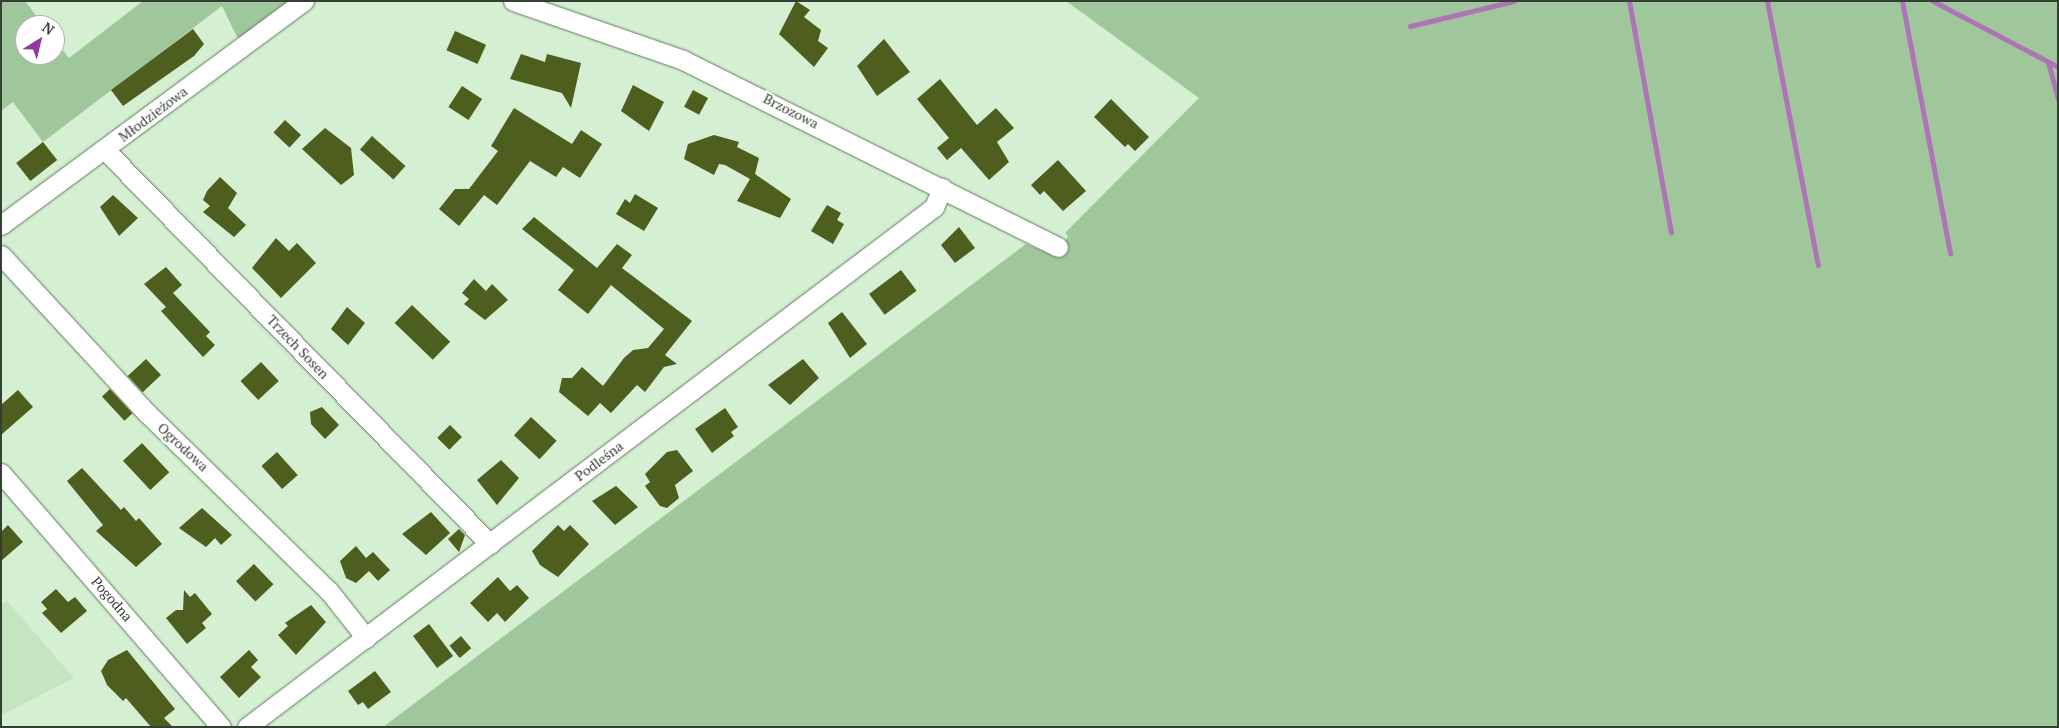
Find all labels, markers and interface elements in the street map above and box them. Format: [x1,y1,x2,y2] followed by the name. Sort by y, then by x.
[15,15,65,65] north arrow
[39,17,58,39] text: N
[115,83,191,145] street label: Młodzieżowa
[761,90,821,132] street label: Brzozowa
[263,312,333,382] street label: Trzech Sosen
[154,419,212,475] street label: Ogrodowa
[572,437,626,485] street label: Podleśna
[88,573,136,625] street label: Pogodna

